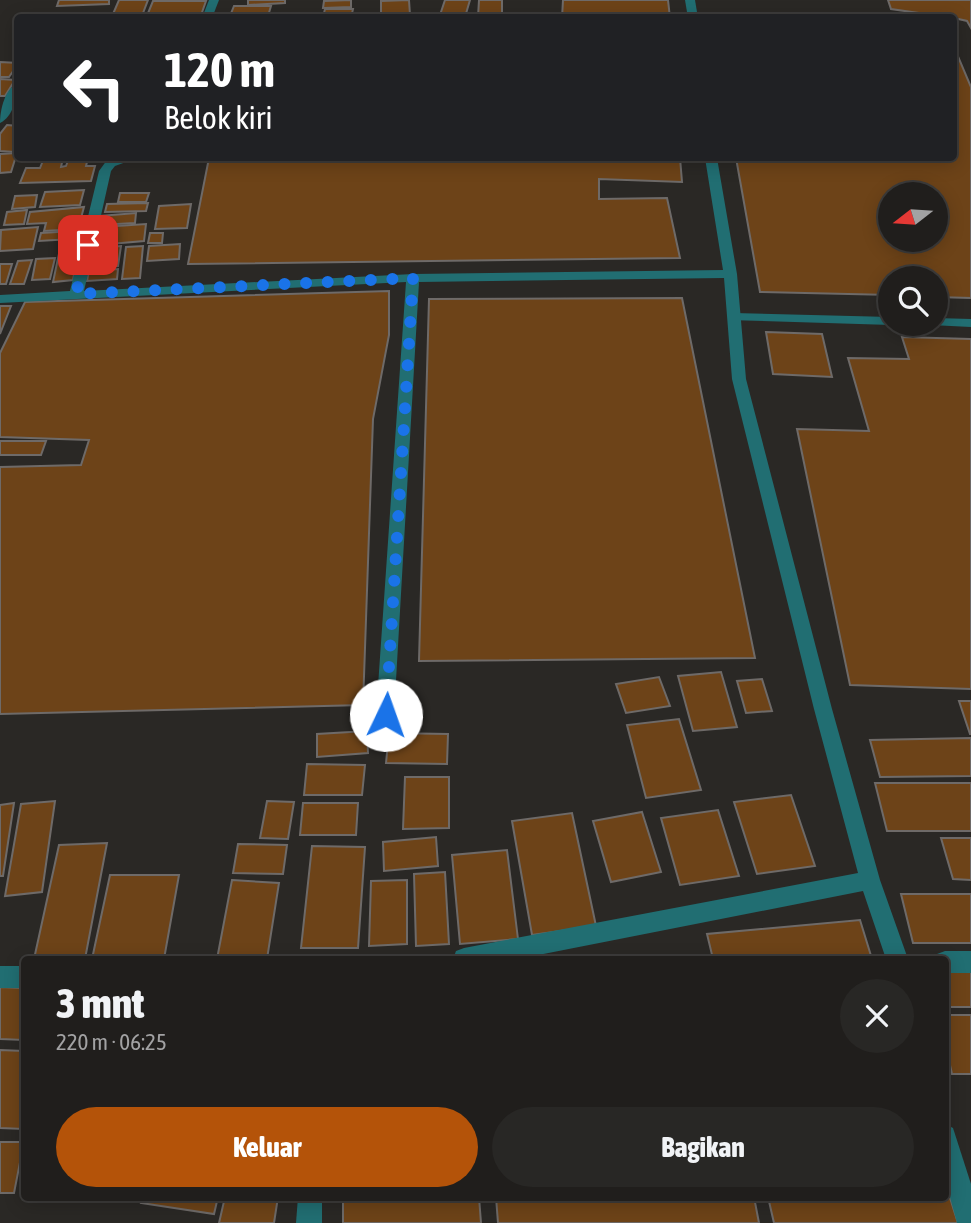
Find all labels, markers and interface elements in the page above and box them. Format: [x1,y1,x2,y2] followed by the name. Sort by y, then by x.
[164,41,275,97] text: 120 m
[49,42,140,133] icon: left
[164,99,273,136] text: Belok kiri
[878,182,948,252] north arrow
[878,182,948,336] map controls
[58,215,118,275] pin
[69,226,107,264] icon: arrive
[878,266,948,336] button: search
[349,678,423,752] position arrow
[56,979,144,1027] text: 3 mnt
[840,979,914,1053] button: close
[56,1029,167,1055] text: 220 m · 06:25
[56,1107,478,1187] button: Keluar
[492,1107,914,1187] button: Bagikan

